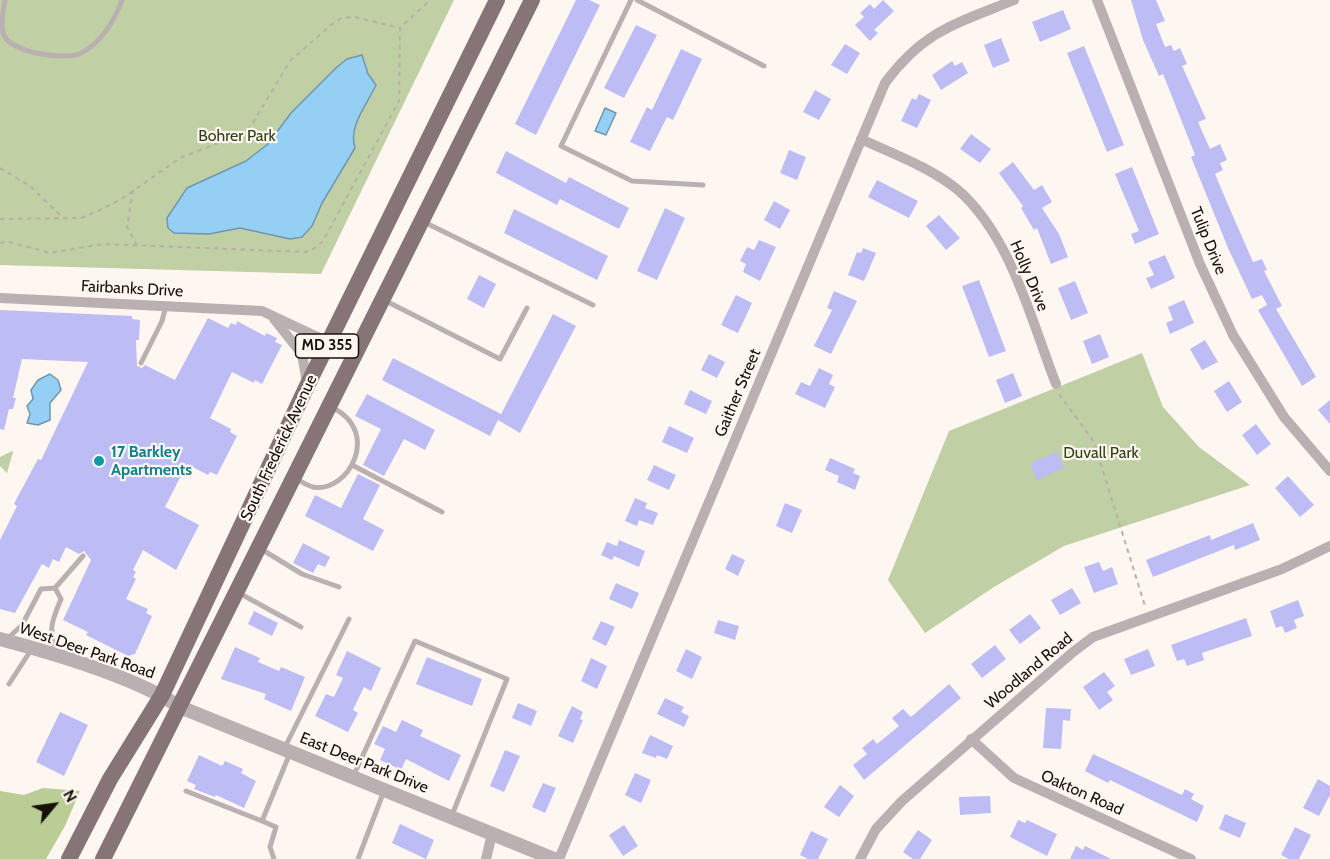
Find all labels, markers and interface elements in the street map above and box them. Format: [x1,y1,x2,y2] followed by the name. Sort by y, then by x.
[198,126,276,146] park label: Bohrer Park
[1186,204,1230,278] street label: Tulip Drive
[1006,238,1052,314] street label: Holly Drive
[80,277,184,301] street label: Fairbanks Drive
[296,334,358,358] road number: MD 355
[711,346,765,440] street label: Gaither Street
[237,372,321,524] street label: South Frederick Avenue
[111,442,192,480] place label: 17 Barkley Apartments
[1063,443,1139,463] park label: Duvall Park
[92,454,106,468] marker: 17 Barkley Apartments
[17,619,157,683] street label: West Deer Park Road
[981,629,1077,713] street label: Woodland Road
[297,728,431,798] street label: East Deer Park Drive
[1038,766,1126,820] street label: Oakton Road
[24,775,84,835] north arrow
[59,786,81,806] text: N

